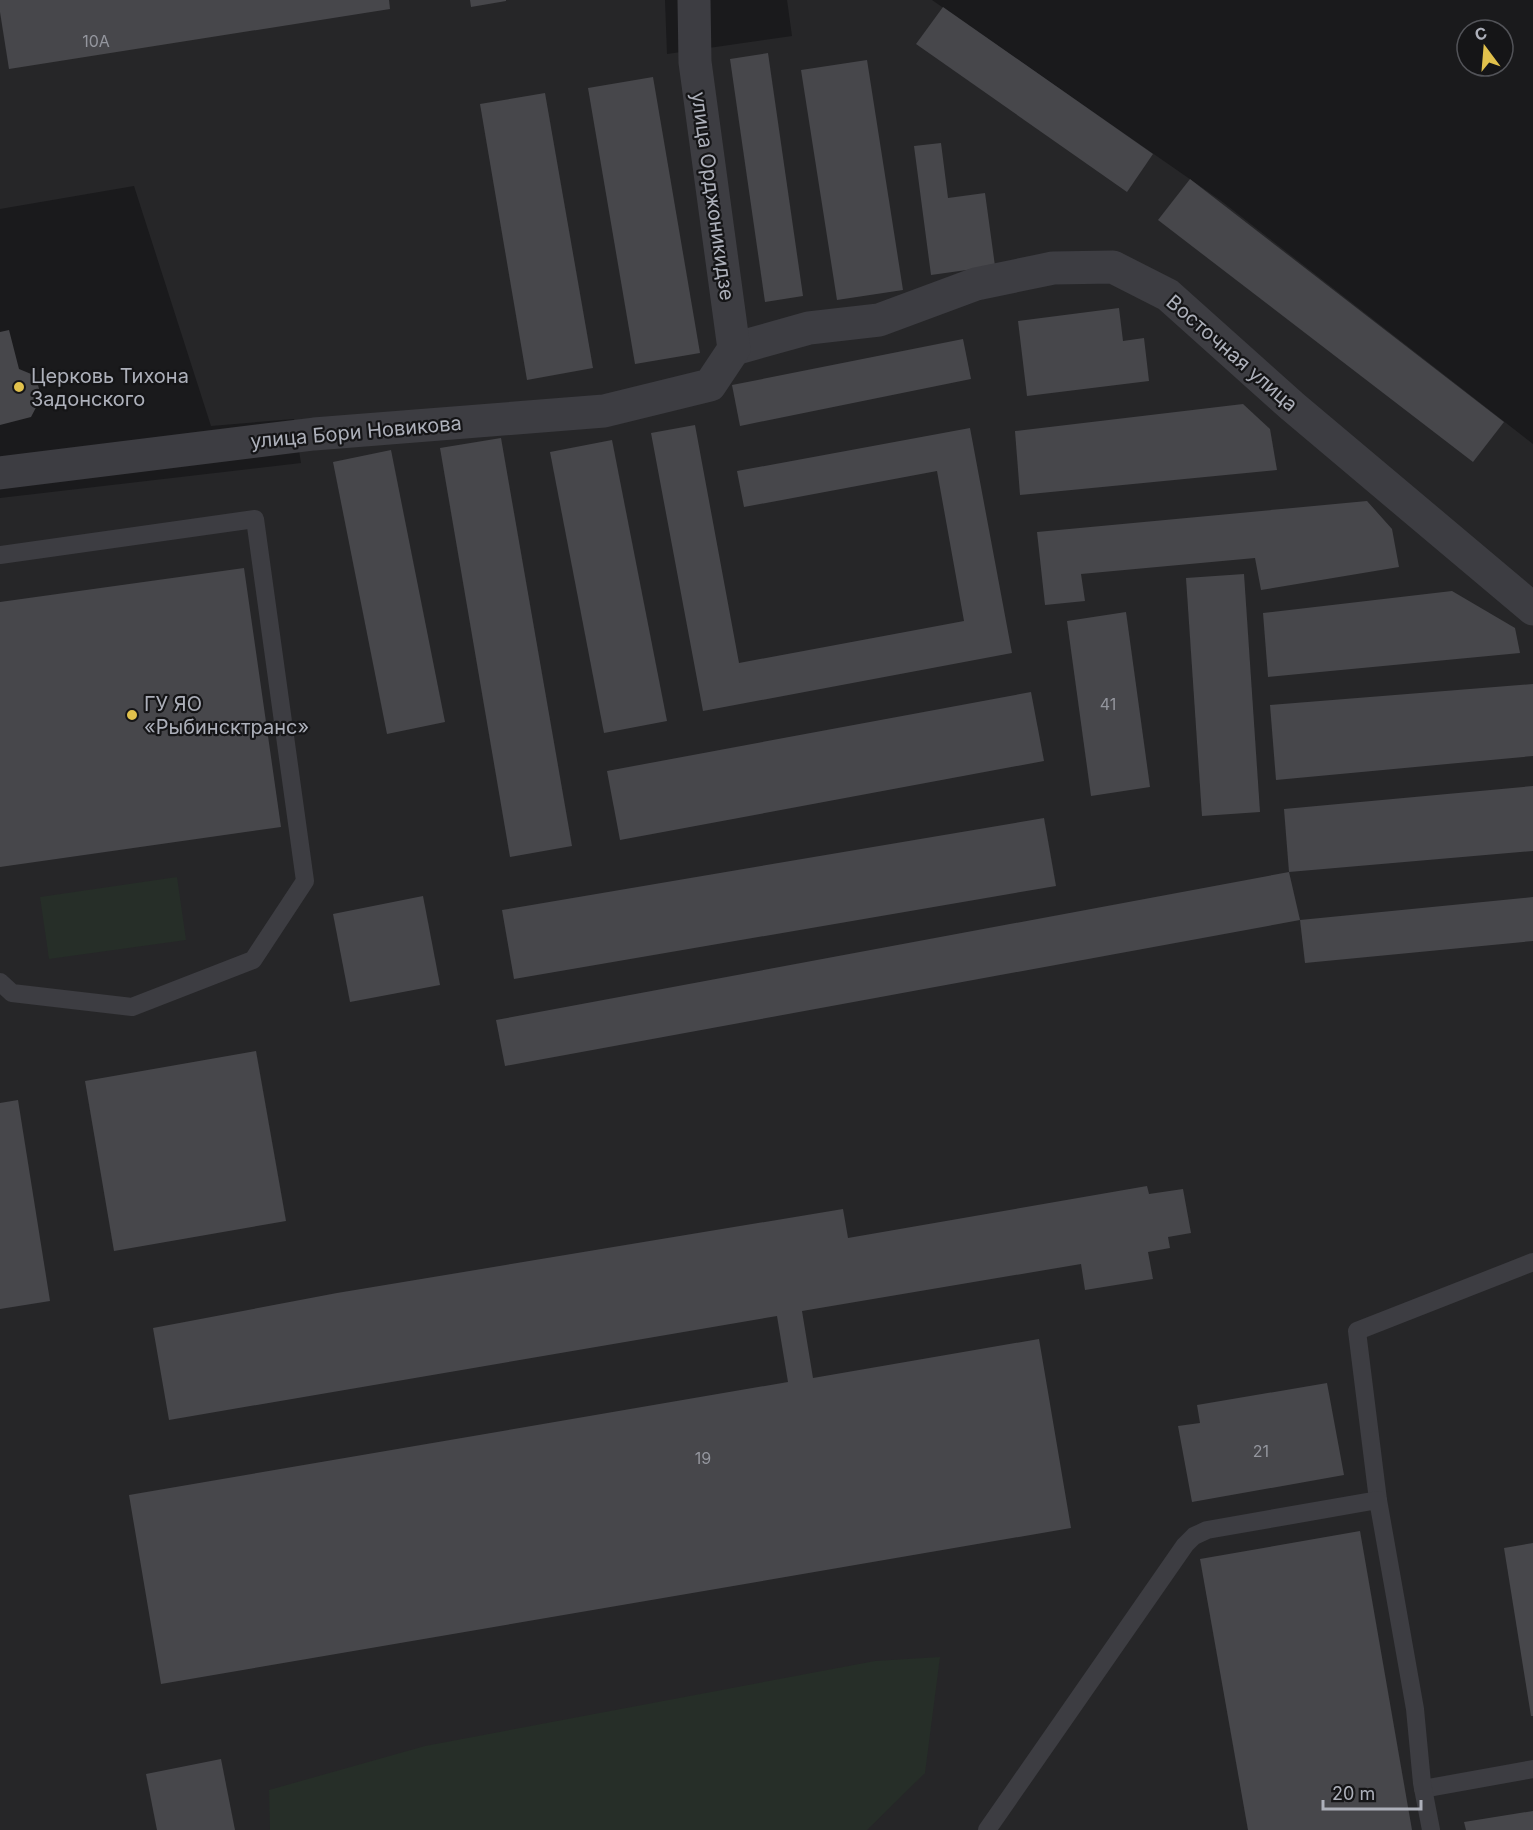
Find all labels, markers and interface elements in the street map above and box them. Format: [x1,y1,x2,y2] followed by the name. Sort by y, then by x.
[1455,18,1515,78] north arrow
[1472,22,1489,45] text: С
[82,31,110,51] house number: 10А
[686,90,740,302] street label: улица Орджоникидзе
[1162,290,1302,416] street label: Восточная улица
[31,364,189,411] place label: Церковь Тихона Задонского
[12,380,26,394] marker: Церковь Тихона Задонского
[249,411,463,453] street label: улица Бори Новикова
[144,692,309,739] place label: ГУ ЯО «Рыбинсктранс»
[1100,694,1116,714] house number: 41
[125,708,139,722] marker: ГУ ЯО «Рыбинсктранс»
[1253,1441,1269,1461] house number: 21
[695,1448,711,1468] house number: 19
[1323,1773,1420,1811] scale bar
[1332,1783,1375,1804] text: 20 m

